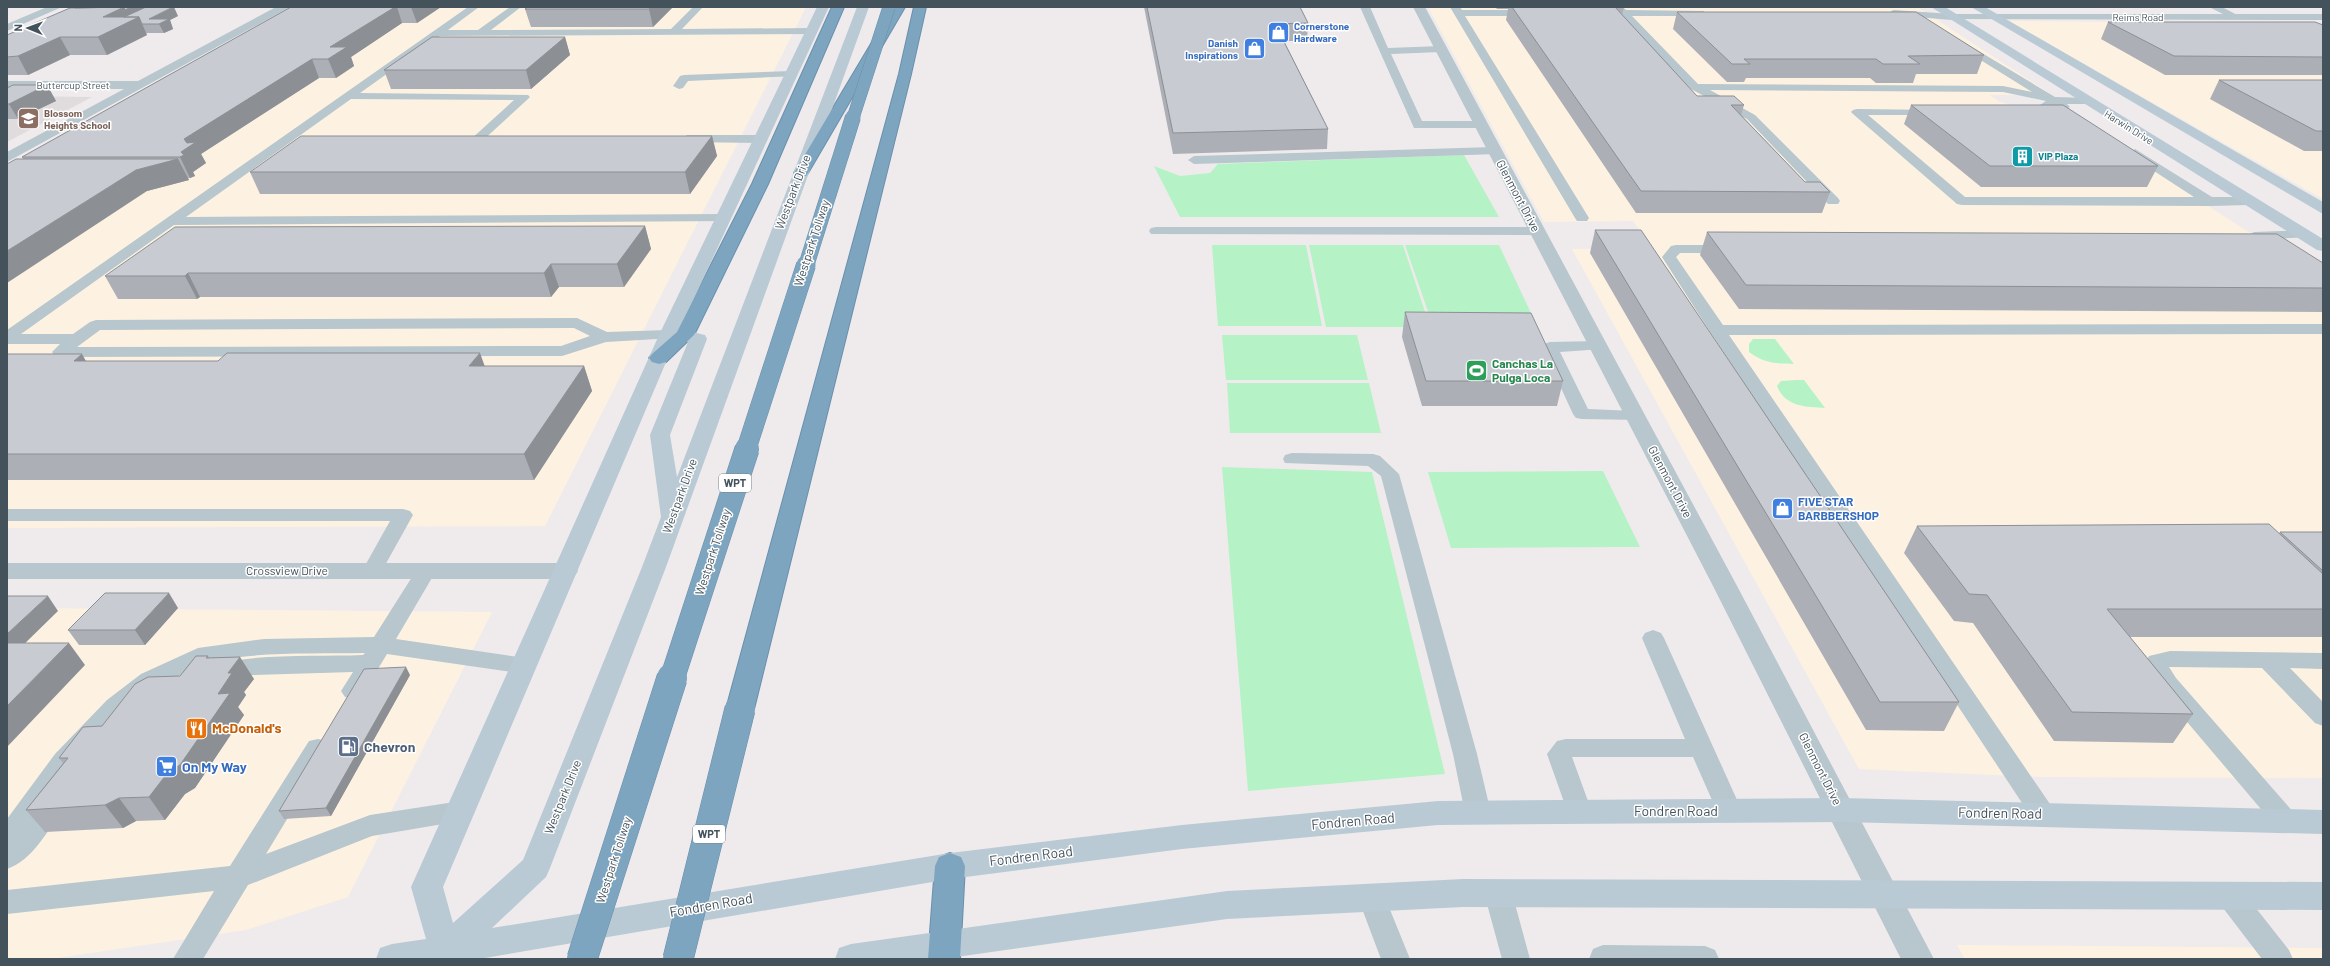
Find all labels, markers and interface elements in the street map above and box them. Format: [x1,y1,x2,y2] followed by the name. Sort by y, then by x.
[8,8,48,48] north arrow
[2112,11,2164,23] street label: Reims Road
[1266,19,1292,45] shop icon: Cornerstone Hardware
[1294,20,1350,44] place label: Cornerstone Hardware
[11,24,24,32] text: N
[1241,36,1267,62] shop icon: Danish Inspirations
[1185,37,1238,61] place label: Danish Inspirations
[37,79,110,91] street label: Buttercup Street
[15,106,41,132] school or university icon: Blossom Heights School
[44,107,110,131] place label: Blossom Heights School
[2102,107,2156,147] street label: Harwin Drive
[2009,143,2035,169] building icon: VIP Plaza
[2038,150,2078,162] place label: VIP Plaza
[771,152,813,231] street label: Westpark Drive
[1494,157,1544,234] street label: Glenmont Drive
[790,197,832,288] street label: Westpark Tollway
[1492,356,1553,384] place label: Canchas La Pulga Loca
[1464,358,1490,384] sports icon: Canchas La Pulga Loca
[1646,443,1696,520] street label: Glenmont Drive
[659,456,699,535] street label: Westpark Drive
[719,474,751,492] road number: WPT
[1798,494,1879,522] place label: FIVE STAR BARBBERSHOP
[1769,496,1795,522] shop icon: FIVE STAR BARBBERSHOP
[691,506,733,597] street label: Westpark Tollway
[246,563,328,577] street label: Crossview Drive
[183,715,209,741] restaurant icon: McDonald's
[212,719,281,736] place label: McDonald's
[1797,730,1845,807] street label: Glenmont Drive
[335,734,361,760] fuel station icon: Chevron
[364,738,415,755] place label: Chevron
[153,754,179,780] supermarket icon: On My Way
[182,758,247,775] place label: On My Way
[541,758,583,836] street label: Westpark Drive
[1634,802,1718,819] street label: Fondren Road
[1958,803,2042,822] street label: Fondren Road
[1310,808,1395,833] street label: Fondren Road
[592,814,634,905] street label: Westpark Tollway
[693,825,725,843] road number: WPT
[988,842,1074,869] street label: Fondren Road
[668,889,754,920] street label: Fondren Road

